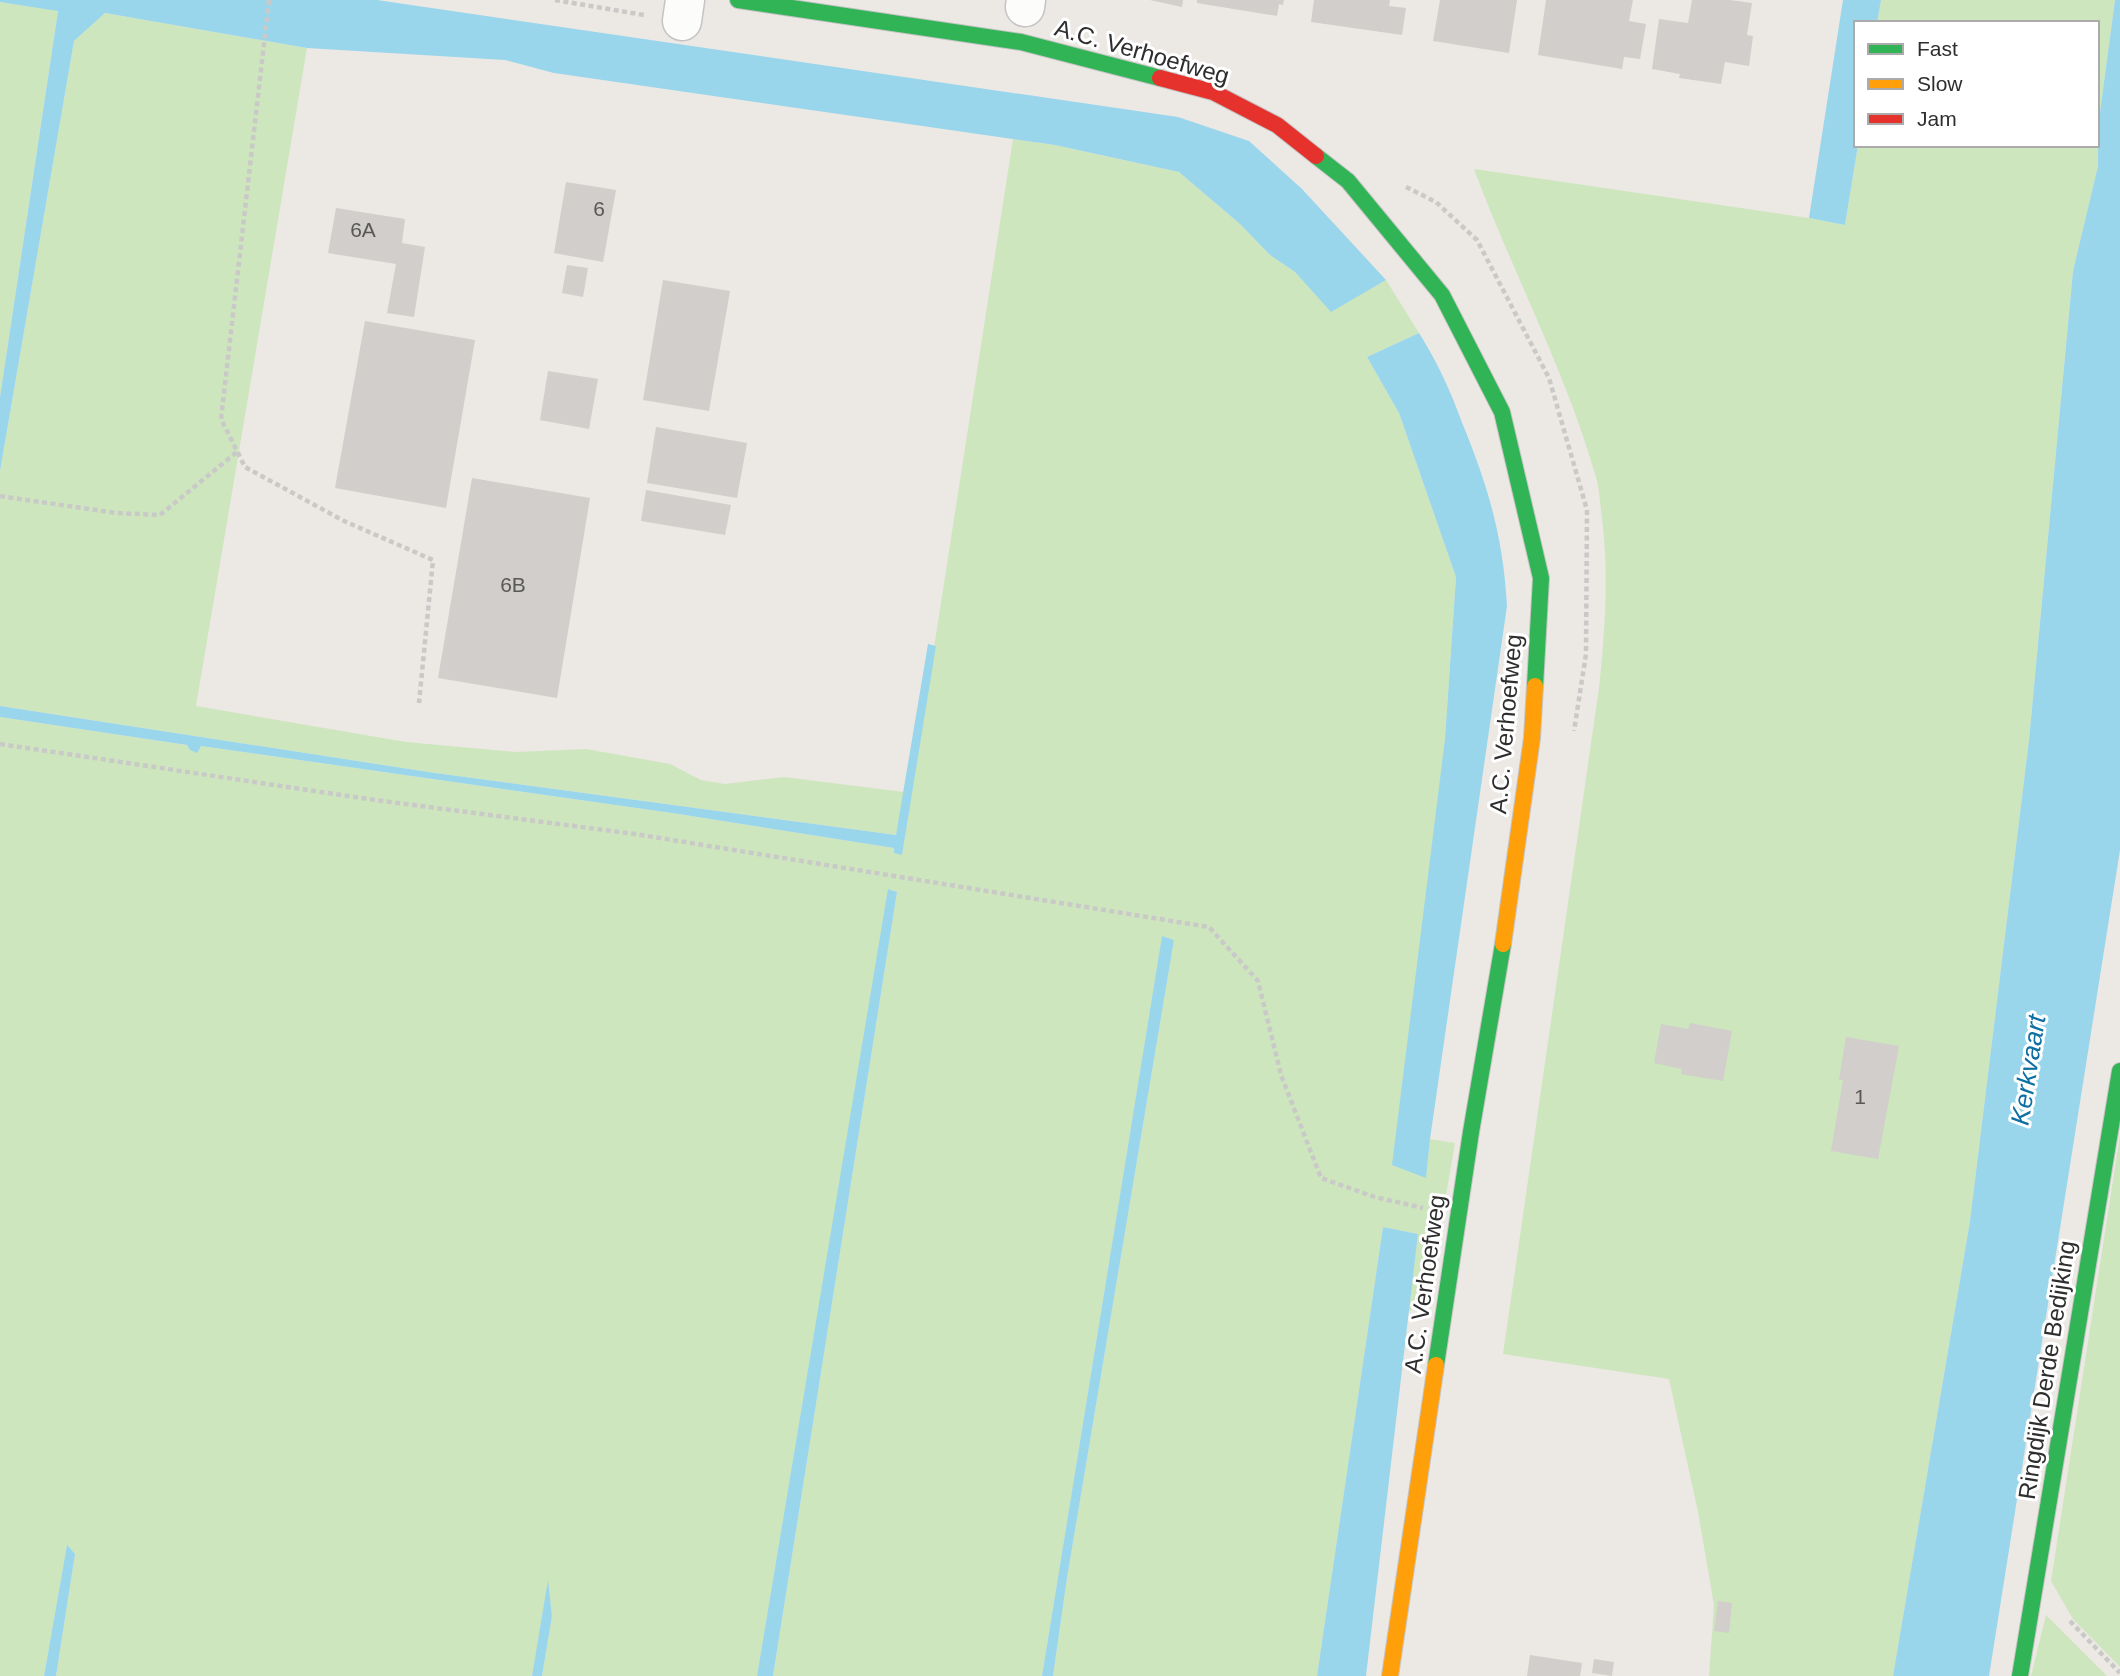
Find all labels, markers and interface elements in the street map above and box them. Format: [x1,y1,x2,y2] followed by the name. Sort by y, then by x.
[1052,14,1232,89] street label: A.C. Verhoefweg
[1854,21,2099,147] legend
[1917,37,1958,60] text: Fast
[1917,72,1963,95] text: Slow
[1917,107,1957,130] text: Jam
[593,197,605,220] house number: 6
[350,218,376,241] house number: 6A
[500,573,526,596] house number: 6B
[1484,633,1527,815] street label: A.C. Verhoefweg
[2004,1011,2052,1127] water label: Kerkvaart
[1854,1085,1866,1108] house number: 1
[1399,1193,1450,1375] street label: A.C. Verhoefweg
[2013,1239,2080,1501] street label: Ringdijk Derde Bedijking

